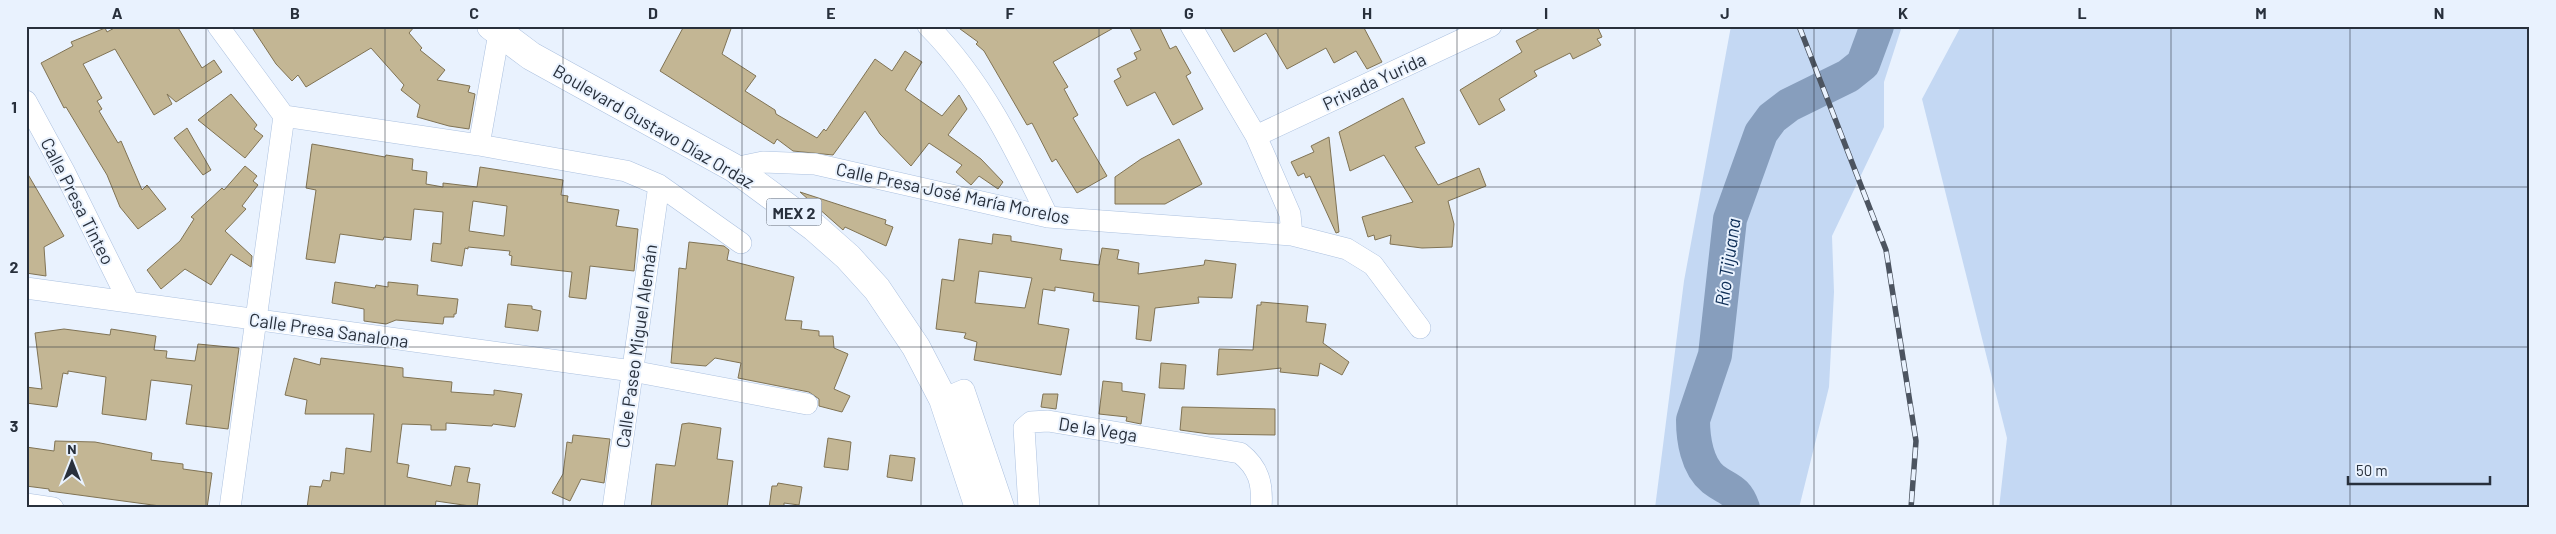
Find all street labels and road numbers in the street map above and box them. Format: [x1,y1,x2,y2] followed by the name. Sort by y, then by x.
[1319,47,1429,115] street label: Privada Yurida
[549,59,759,193] street label: Boulevard Gustavo Díaz Ordaz
[37,134,119,268] street label: Calle Presa Tinteo
[834,157,1072,229] street label: Calle Presa José María Morelos
[766,198,822,226] road number: MEX 2
[611,243,661,449] street label: Calle Paseo Miguel Alemán
[248,308,410,352] street label: Calle Presa Sanalona
[1057,412,1139,446] street label: De la Vega

